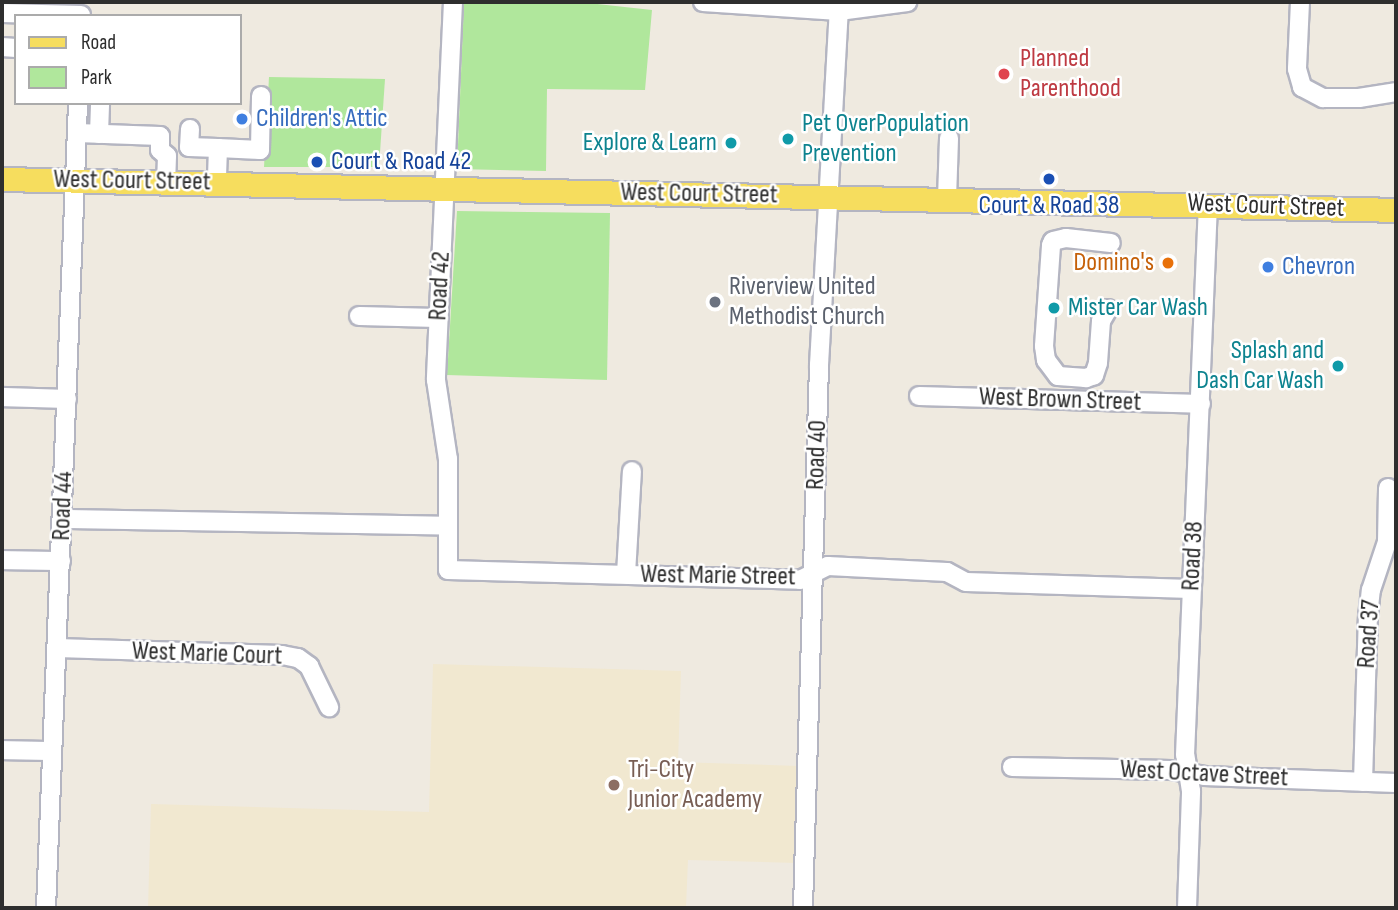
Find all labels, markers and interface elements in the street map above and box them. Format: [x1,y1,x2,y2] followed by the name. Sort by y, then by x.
[14,14,242,105] legend
[81,30,116,55] text: Road
[1020,43,1121,104] place label: Planned Parenthood
[994,64,1014,84] marker: Planned Parenthood
[81,65,112,90] text: Park
[256,103,388,135] place label: Children's Attic
[802,108,969,170] place label: Pet OverPopulation Prevention
[234,111,250,127] marker: Children's Attic
[583,127,717,159] place label: Explore & Learn
[780,131,796,147] marker: Pet OverPopulation Prevention
[723,135,739,151] marker: Explore & Learn
[331,146,471,178] place label: Court & Road 42
[309,154,325,170] marker: Court & Road 42
[53,164,211,198] street label: West Court Street
[1041,171,1057,187] marker: Court & Road 38
[620,177,778,211] street label: West Court Street
[1187,188,1345,224] street label: West Court Street
[979,190,1119,222] place label: Court & Road 38
[1074,247,1154,279] place label: Domino's
[423,251,457,321] street label: Road 42
[1282,251,1355,283] place label: Chevron
[1160,255,1176,271] marker: Domino's
[1260,259,1276,275] marker: Chevron
[729,271,885,332] place label: Riverview United Methodist Church
[1068,292,1208,324] place label: Mister Car Wash
[707,294,723,310] marker: Riverview United Methodist Church
[1046,300,1062,316] marker: Mister Car Wash
[1196,335,1324,396] place label: Splash and Dash Car Wash
[1330,358,1346,374] marker: Splash and Dash Car Wash
[978,382,1142,418] street label: West Brown Street
[800,420,834,490] street label: Road 40
[46,471,80,541] street label: Road 44
[1176,520,1210,592] street label: Road 38
[640,559,796,593] street label: West Marie Street
[1351,599,1387,669] street label: Road 37
[131,636,283,672] street label: West Marie Court
[628,754,762,816] place label: Tri-City Junior Academy
[1119,754,1289,794] street label: West Octave Street
[606,777,622,793] marker: Tri-City Junior Academy

